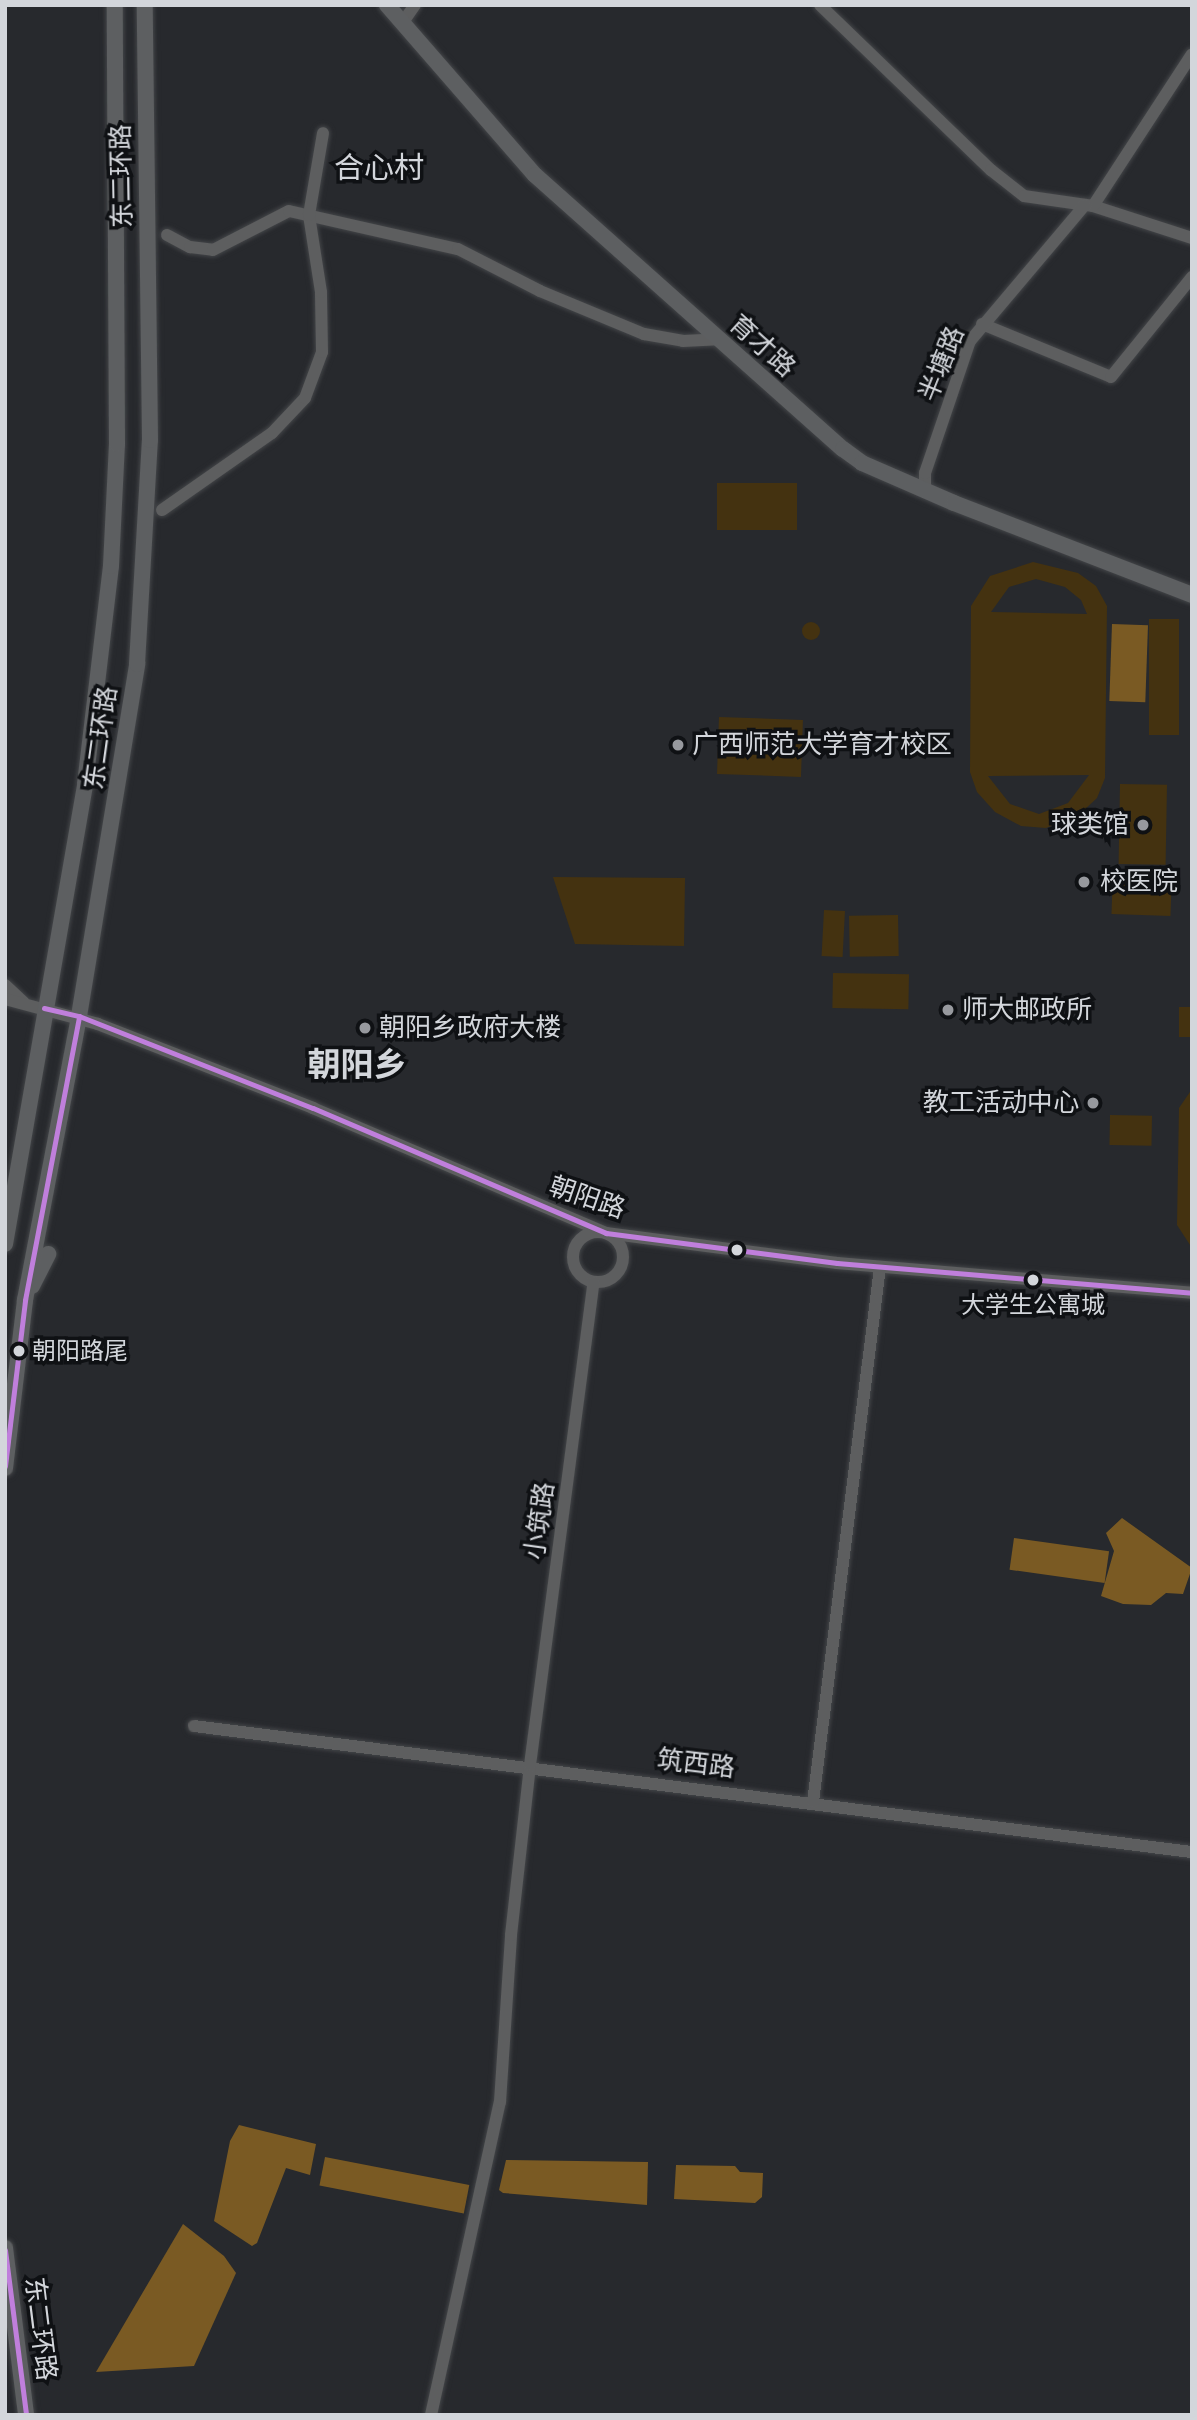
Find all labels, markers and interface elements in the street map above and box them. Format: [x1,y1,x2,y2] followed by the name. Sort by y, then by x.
[105,124,139,228] street label: 东二环路
[334,150,424,186] district label: 合心村
[723,308,801,384] street label: 育才路
[913,322,971,406] street label: 半塘路
[78,684,124,792] street label: 东二环路
[692,729,952,761] place label: 广西师范大学育才校区
[670,737,686,753] marker: 广西师范大学育才校区
[1051,809,1129,841] place label: 球类馆
[1135,817,1151,833] marker: 球类馆
[1100,866,1178,898] place label: 校医院
[1074,872,1094,892] marker: 校医院
[962,994,1092,1026] place label: 师大邮政所
[940,1002,956,1018] marker: 师大邮政所
[379,1012,561,1044] place label: 朝阳乡政府大楼
[357,1020,373,1036] marker: 朝阳乡政府大楼
[308,1045,406,1085] district label: 朝阳乡
[923,1087,1079,1119] place label: 教工活动中心
[1085,1095,1101,1111] marker: 教工活动中心
[545,1171,629,1225] street label: 朝阳路
[730,1243,744,1257] unlabelled marker
[1026,1273,1040,1287] marker: 大学生公寓城
[961,1291,1105,1319] place label: 大学生公寓城
[32,1337,128,1365] place label: 朝阳路尾
[12,1344,26,1358] marker: 朝阳路尾
[519,1480,561,1562] street label: 小筑路
[655,1744,737,1784] street label: 筑西路
[18,2275,62,2383] street label: 东二环路

